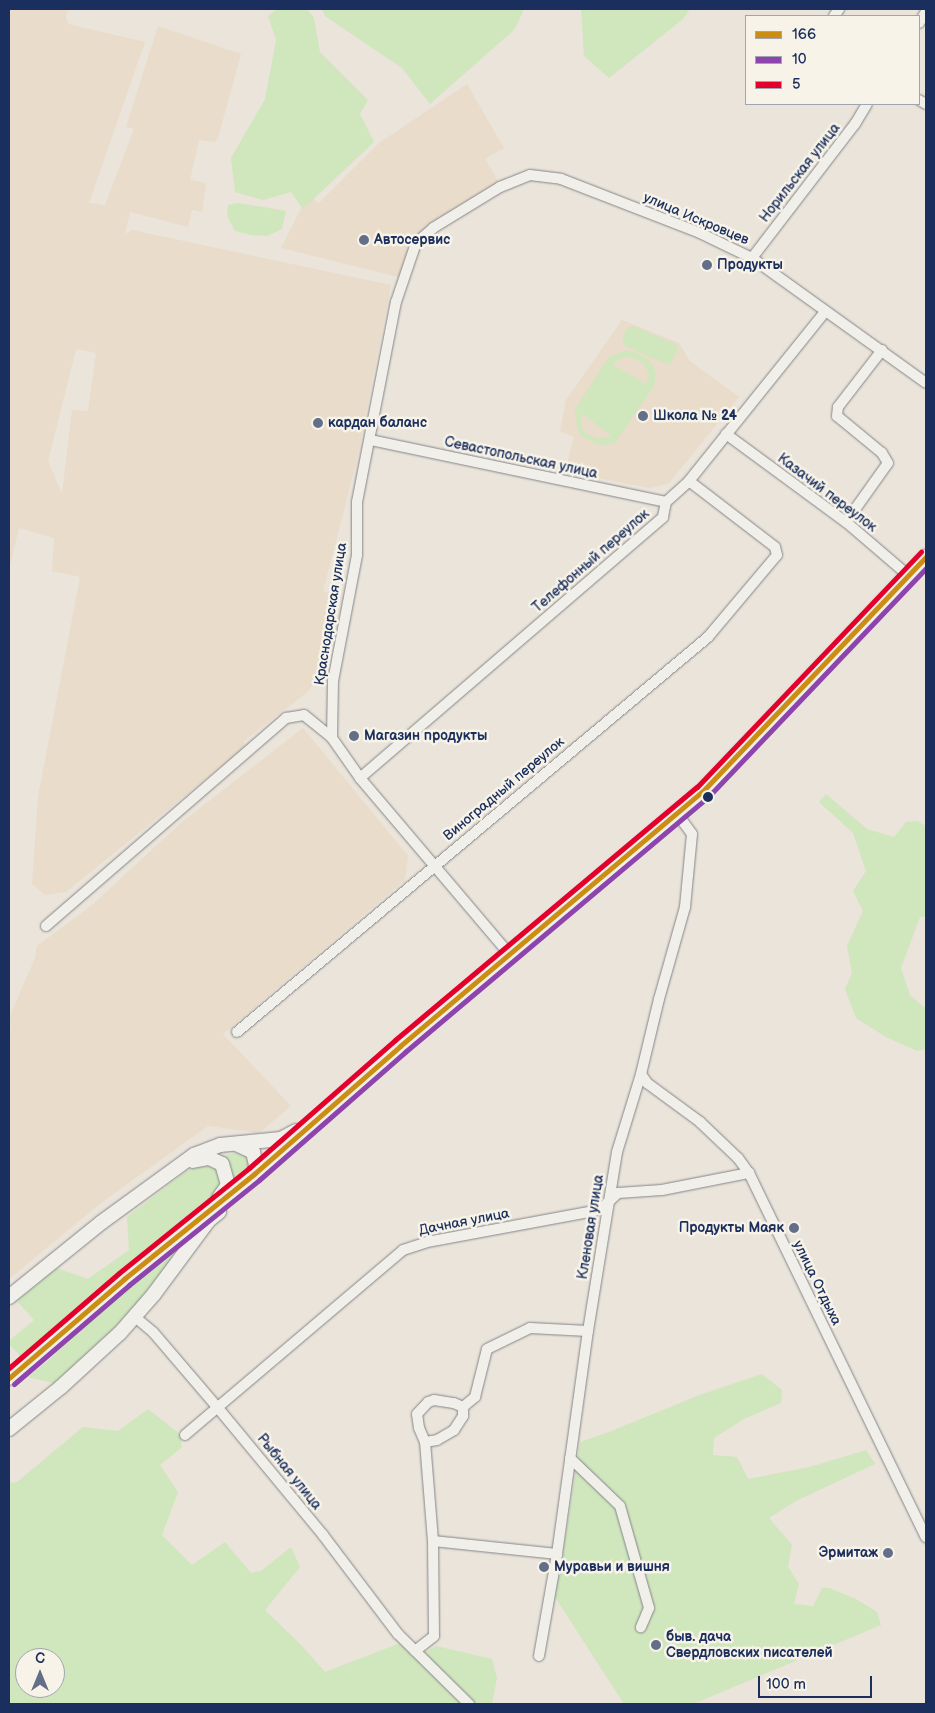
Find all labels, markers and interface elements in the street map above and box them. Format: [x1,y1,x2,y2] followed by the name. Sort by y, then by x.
[745,15,920,105] legend
[792,25,816,44] text: 166
[792,50,807,69] text: 10
[792,75,801,94] text: 5
[756,120,844,226] street label: Норильская улица
[641,189,751,249] street label: улица Искровцев
[374,232,450,248] place label: Автосервис
[358,234,370,246] marker: Автосервис
[717,257,783,273] place label: Продукты
[701,259,713,271] marker: Продукты
[653,408,737,424] place label: Школа № 24
[637,410,649,422] marker: Школа № 24
[328,415,427,431] place label: кардан баланс
[312,417,324,429] marker: кардан баланс
[443,434,599,482] street label: Севастопольская улица
[774,450,880,536] street label: Казачий переулок
[529,506,653,616] street label: Телефонный переулок
[311,541,351,687] street label: Краснодарская улица
[364,728,487,744] place label: Магазин продукты
[348,730,360,742] marker: Магазин продукты
[440,734,568,844] street label: Виноградный переулок
[703,792,713,802] unlabelled marker
[574,1173,608,1281] street label: Кленовая улица
[417,1205,511,1239] street label: Дачная улица
[679,1220,784,1236] place label: Продукты Маяк
[788,1222,800,1234] marker: Продукты Маяк
[789,1238,845,1328] street label: улица Отдыха
[253,1431,325,1513] street label: Рыбная улица
[819,1545,878,1561] place label: Эрмитаж
[882,1547,894,1559] marker: Эрмитаж
[554,1559,670,1575] place label: Муравьи и вишня
[538,1561,550,1573] marker: Муравьи и вишня
[666,1629,833,1661] place label: быв. дача Свердловских писателей
[650,1639,662,1651] marker: быв. дача Свердловских писателей
[15,1648,65,1698] north arrow
[35,1650,45,1667] text: С
[760,1666,874,1698] scale bar
[766,1675,806,1694] text: 100 m

